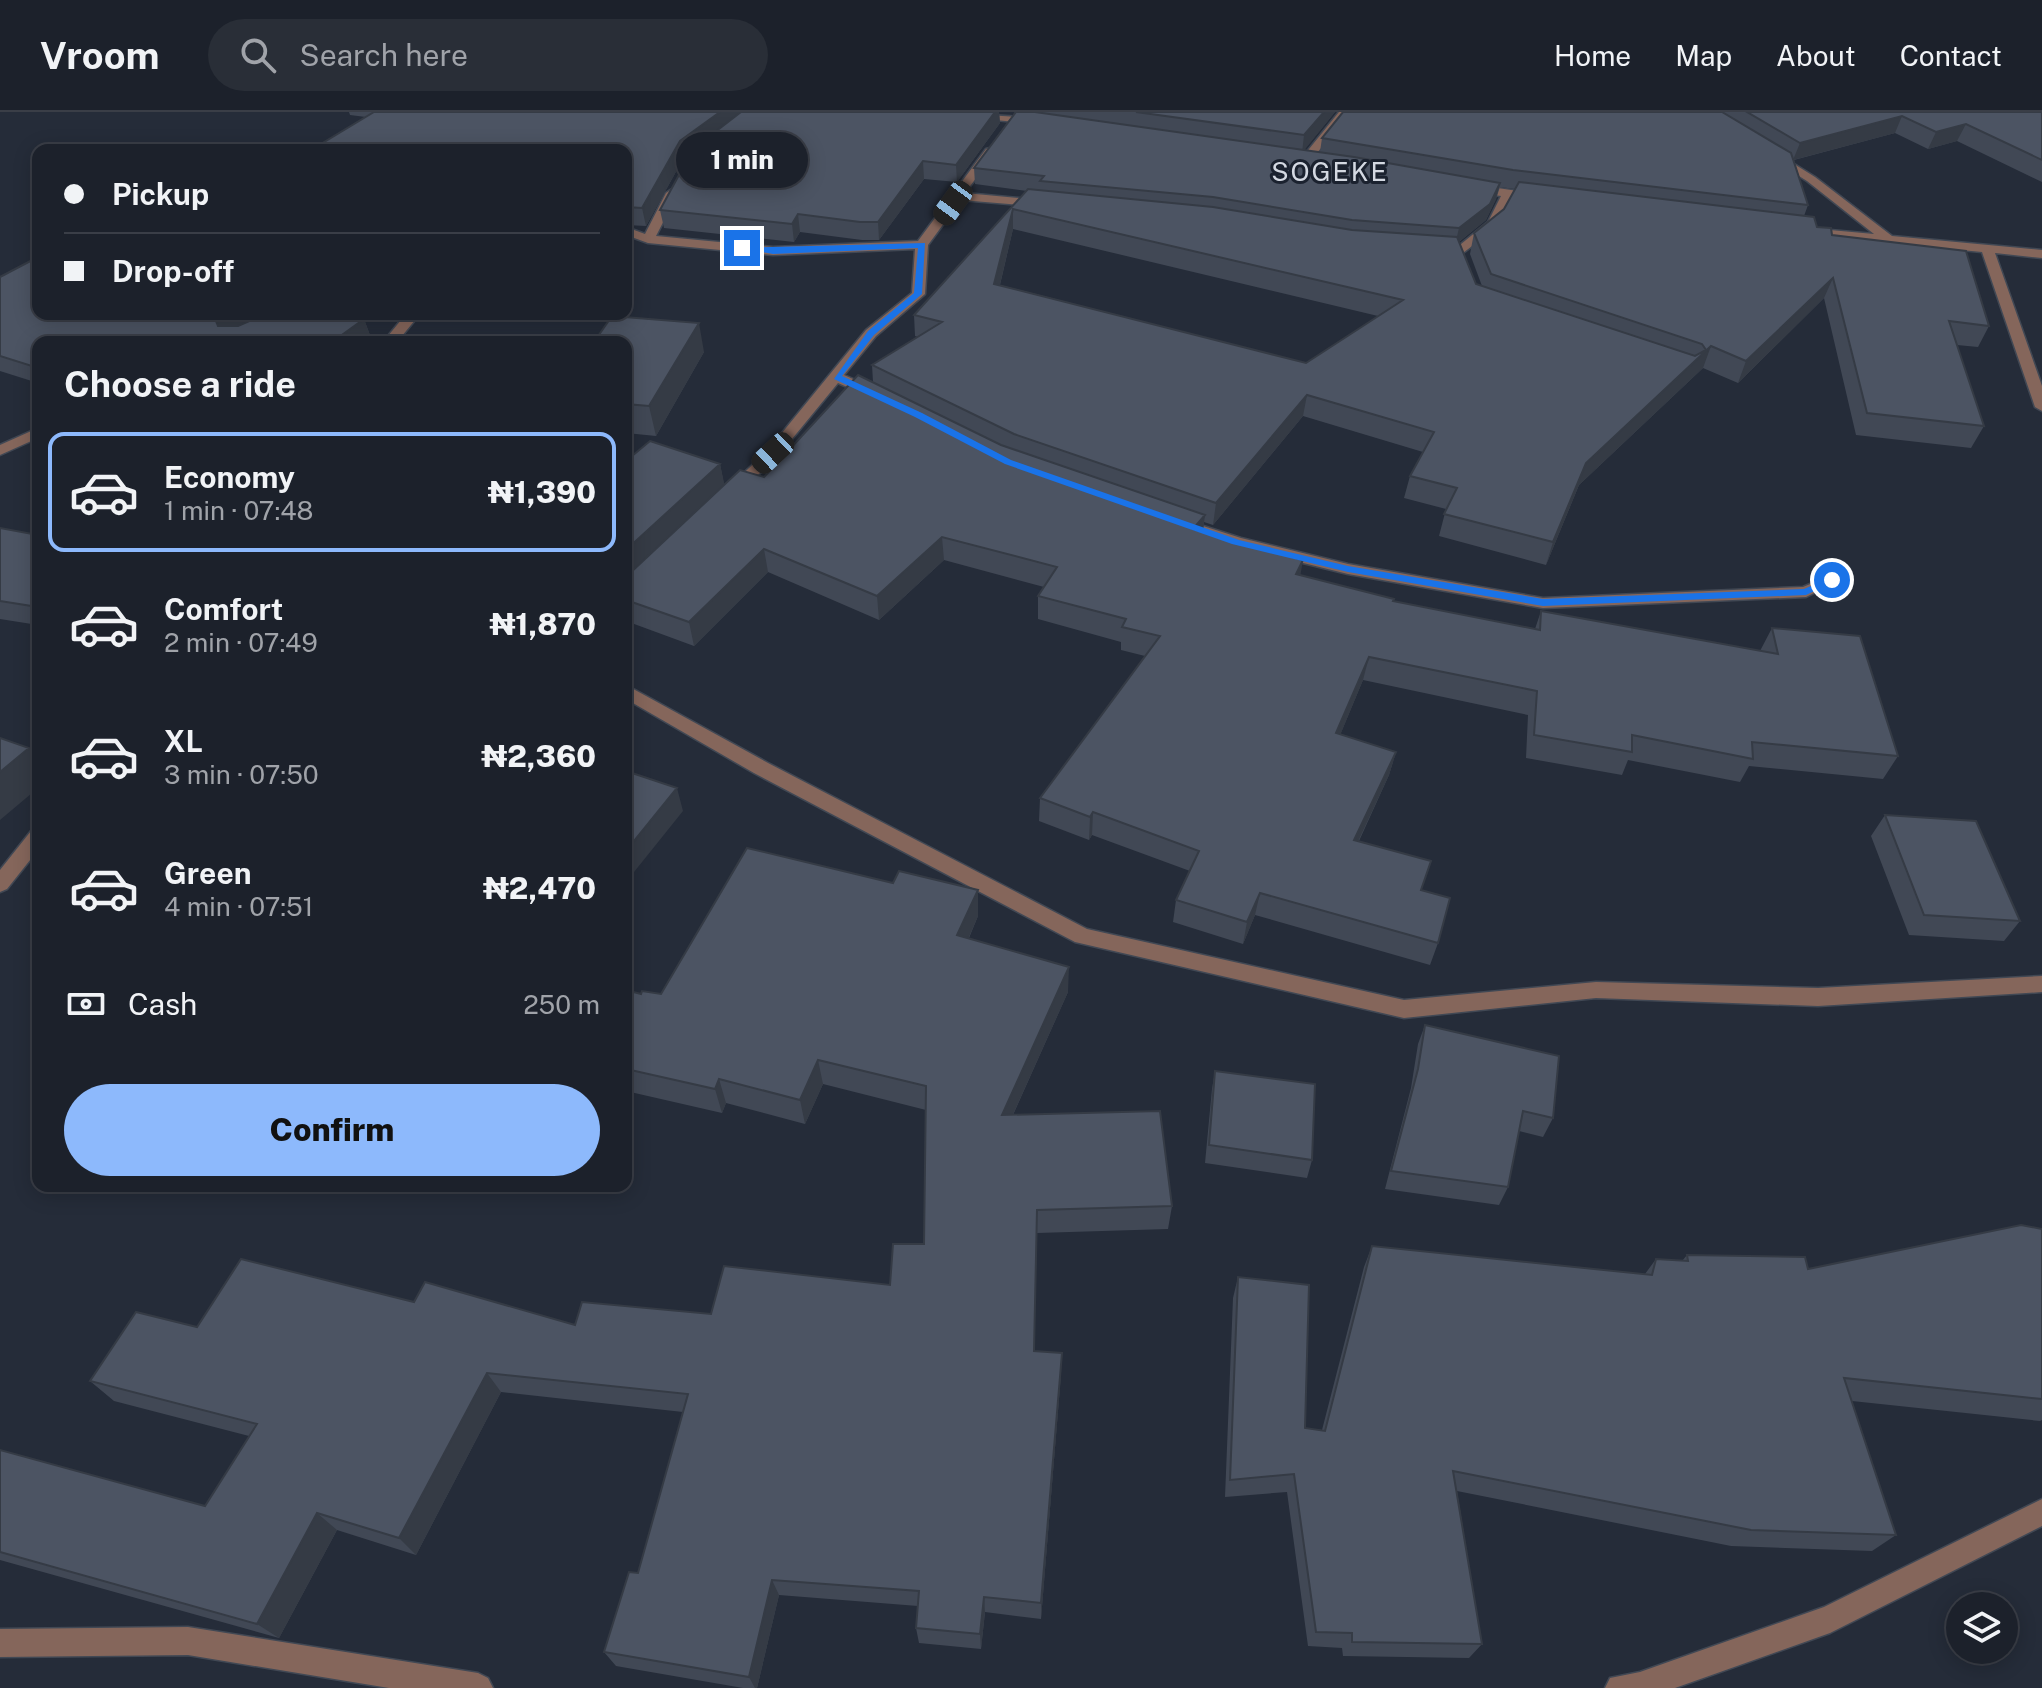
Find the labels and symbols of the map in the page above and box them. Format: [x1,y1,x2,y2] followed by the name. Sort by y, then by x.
[676,132,808,188] callout: 1 min
[1271,156,1389,187] district label: SOGEKE
[929,177,977,229] car
[724,230,760,266] route end
[747,428,799,478] car
[1814,562,1850,598] route start

